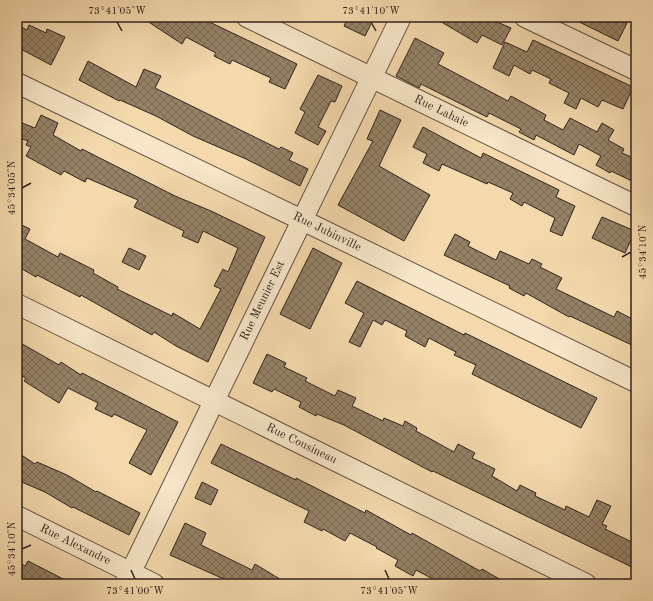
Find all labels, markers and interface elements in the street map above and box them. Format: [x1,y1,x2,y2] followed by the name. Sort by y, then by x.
[88,6,146,16] text: 73°41'05"W
[342,6,400,16] text: 73°41'10"W
[412,93,471,130] street label: Rue Lahaie
[7,160,17,215] text: 45°34'05"N
[291,211,363,254] street label: Rue Jubinville
[638,224,648,279] text: 45°34'10"N
[238,259,287,343] street label: Rue Meunier Est
[264,422,339,467] street label: Rue Cousineau
[7,521,17,576] text: 45°34'10"N
[38,522,113,568] street label: Rue Alexandre
[106,586,164,596] text: 73°41'00"W
[360,586,418,596] text: 73°41'05"W

